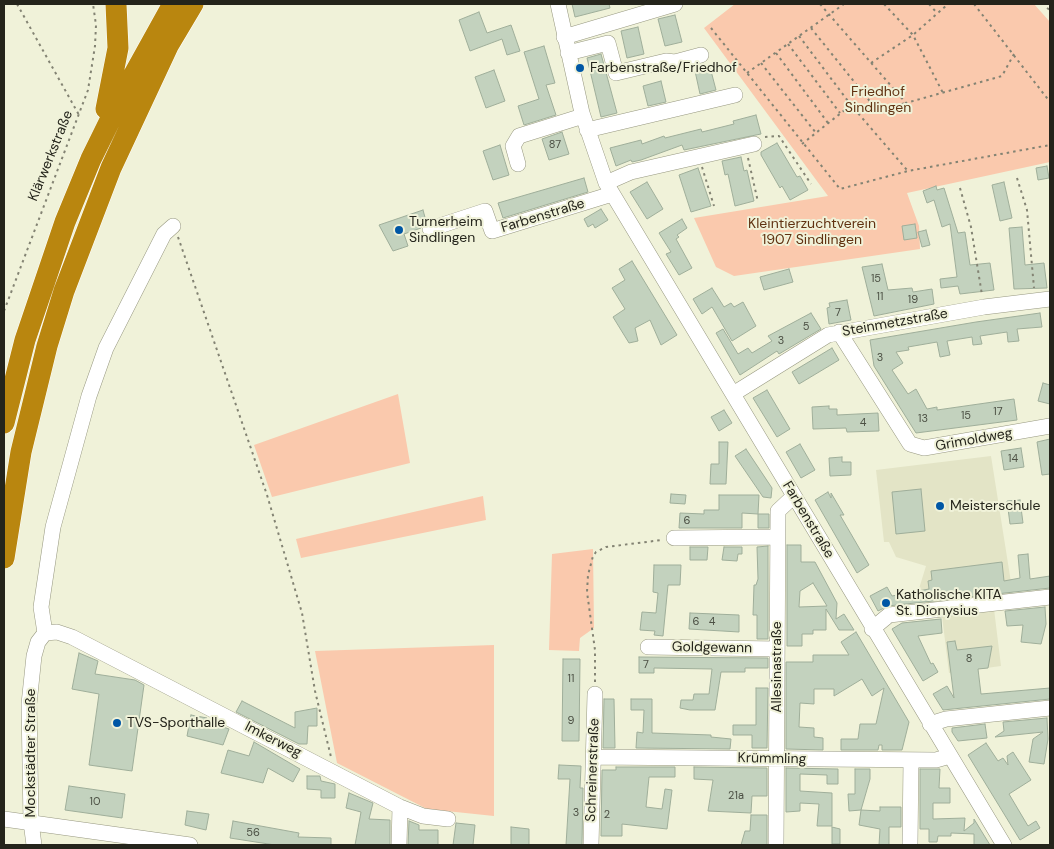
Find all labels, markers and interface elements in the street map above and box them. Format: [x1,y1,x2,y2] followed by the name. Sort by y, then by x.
[590,60,737,76] place label: Farbenstraße/Friedhof
[574,62,586,74] marker: Farbenstraße/Friedhof
[845,84,911,116] park label: Friedhof Sindlingen
[25,108,77,204] street label: Klärwerkstraße
[549,138,561,152] house number: 87
[499,195,587,237] street label: Farbenstraße
[409,214,482,246] place label: Turnerheim Sindlingen
[748,216,876,248] park label: Kleintierzuchtverein 1907 Sindlingen
[393,224,405,236] marker: Turnerheim Sindlingen
[871,272,881,286] house number: 15
[877,290,883,304] house number: 11
[908,293,918,307] house number: 19
[841,305,949,341] street label: Steinmetzstraße
[835,306,841,320] house number: 7
[803,320,809,334] house number: 5
[778,334,784,348] house number: 3
[877,351,883,365] house number: 3
[993,405,1003,419] house number: 17
[961,409,971,423] house number: 15
[918,412,928,426] house number: 13
[860,416,866,430] house number: 4
[934,425,1014,455] street label: Grimoldweg
[1008,452,1018,466] house number: 14
[779,479,837,561] street label: Farbenstraße
[950,498,1040,514] place label: Meisterschule
[934,500,946,512] marker: Meisterschule
[684,514,690,528] house number: 6
[896,587,1002,620] place label: Katholische KITA St. Dionysius
[880,597,892,609] marker: Katholische KITA St. Dionysius
[693,615,699,629] house number: 6
[709,615,715,629] house number: 4
[769,621,785,713] street label: Allesinastraße
[672,639,752,657] street label: Goldgewann
[966,652,972,666] house number: 8
[643,658,649,672] house number: 7
[568,672,574,686] house number: 11
[23,689,39,817] street label: Mockstädter Straße
[568,714,574,728] house number: 9
[127,715,225,731] place label: TVS-Sporthalle
[111,717,123,729] marker: TVS-Sporthalle
[583,718,603,822] street label: Schreinerstraße
[242,719,304,761] street label: Imkerweg
[738,750,806,768] street label: Krümmling
[728,789,744,803] house number: 21a
[90,795,100,809] house number: 10
[573,806,579,820] house number: 3
[604,808,610,822] house number: 2
[246,826,260,840] house number: 56

